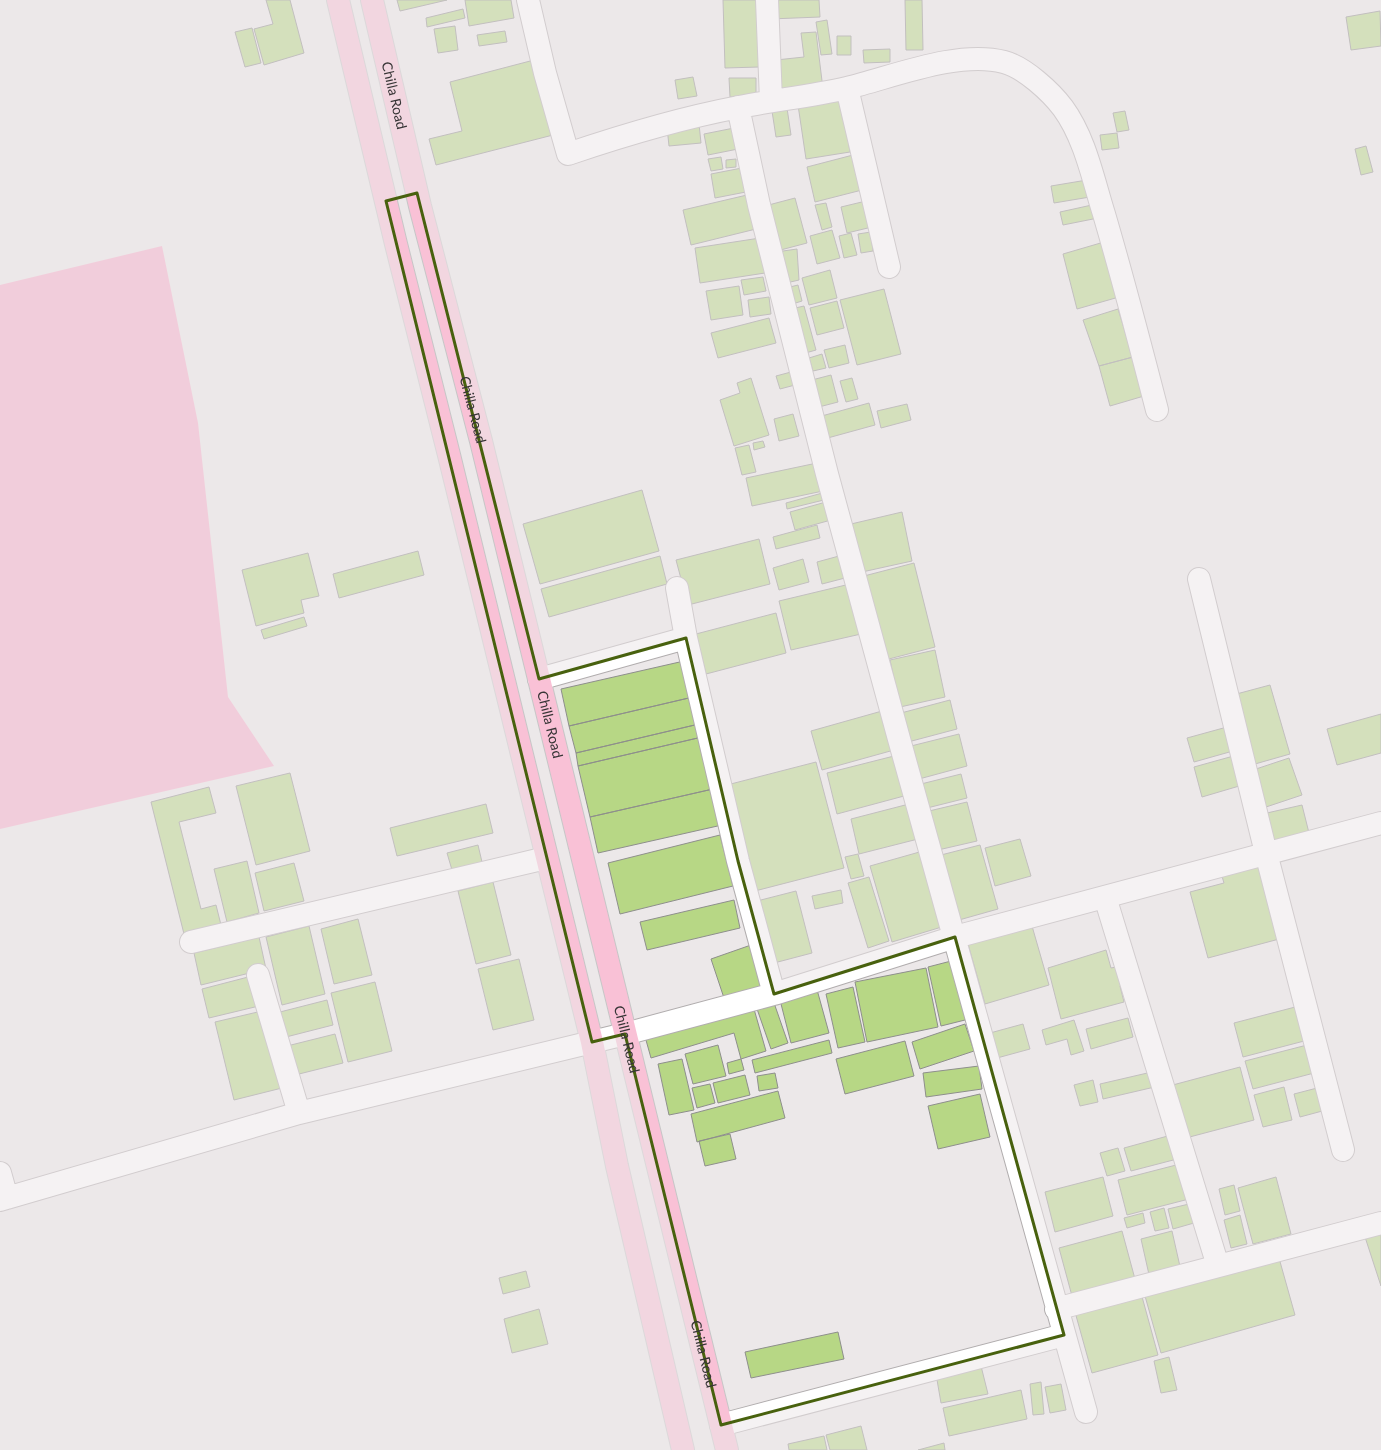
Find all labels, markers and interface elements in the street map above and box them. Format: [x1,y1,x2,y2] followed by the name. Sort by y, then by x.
[379,60,411,131] street label: Chilla Road
[456,374,490,445] street label: Chilla Road
[534,689,567,760] street label: Chilla Road
[611,1004,644,1075] street label: Chilla Road
[688,1318,720,1389] street label: Chilla Road

